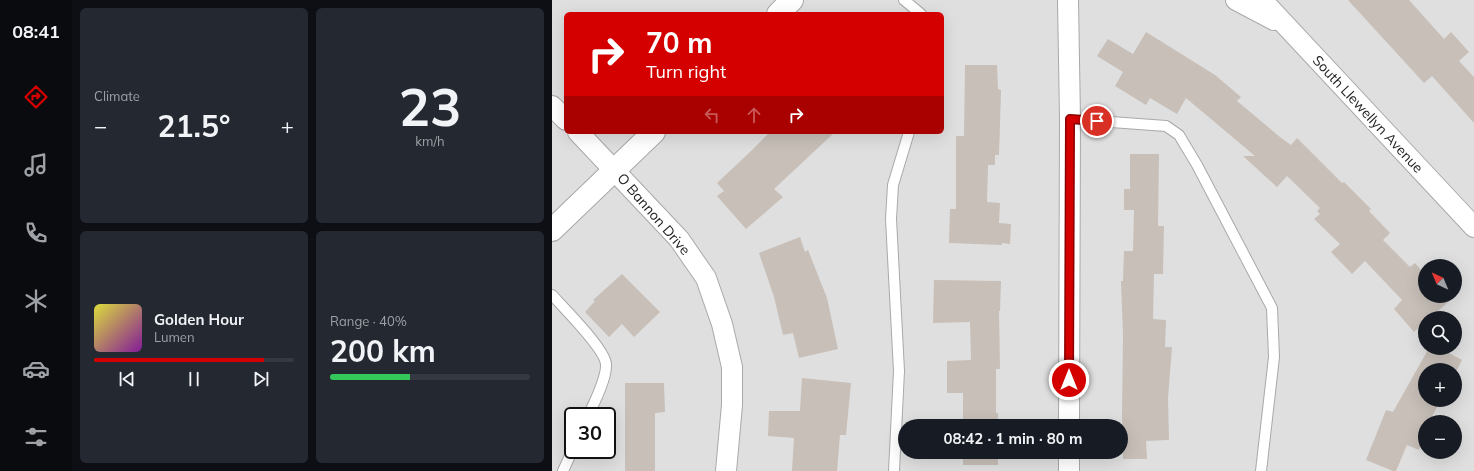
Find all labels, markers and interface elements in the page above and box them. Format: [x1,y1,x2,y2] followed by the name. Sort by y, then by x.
[12,20,60,43] text: 08:41
[646,25,712,60] text: 70 m
[580,28,632,80] icon: right
[1309,51,1427,177] street label: South Llewellyn Avenue
[646,60,726,83] text: Turn right
[399,74,461,139] text: 23
[22,83,50,111] icon: directions
[94,88,140,104] text: Climate
[701,104,723,126] icon: left
[743,104,765,126] icon: ahead
[785,104,807,126] icon: right
[1080,104,1114,138] pin
[158,107,230,145] text: 21.5°
[1086,110,1108,132] icon: arrive
[94,112,107,140] text: −
[281,112,294,140] text: +
[415,133,445,149] text: km/h
[22,151,50,179] icon: music
[614,169,694,259] street label: O Bannon Drive
[22,219,50,247] icon: phone
[1418,259,1462,303] north arrow
[1418,259,1462,459] map controls
[22,287,50,315] icon: climate
[154,310,244,329] text: Golden Hour
[1418,311,1462,355] button: search
[330,313,407,329] text: Range · 40%
[154,329,195,345] text: Lumen
[330,332,436,370] text: 200 km
[22,355,50,383] icon: car
[1048,359,1090,401] position arrow
[1418,363,1462,407] button: +
[116,368,138,390] icon: previous
[183,368,205,390] icon: pause
[250,368,272,390] icon: next
[564,407,616,459] speed limit sign: 30
[1418,415,1462,459] button: −
[22,423,50,451] icon: filters
[944,429,1082,448] text: 08:42 · 1 min · 80 m

